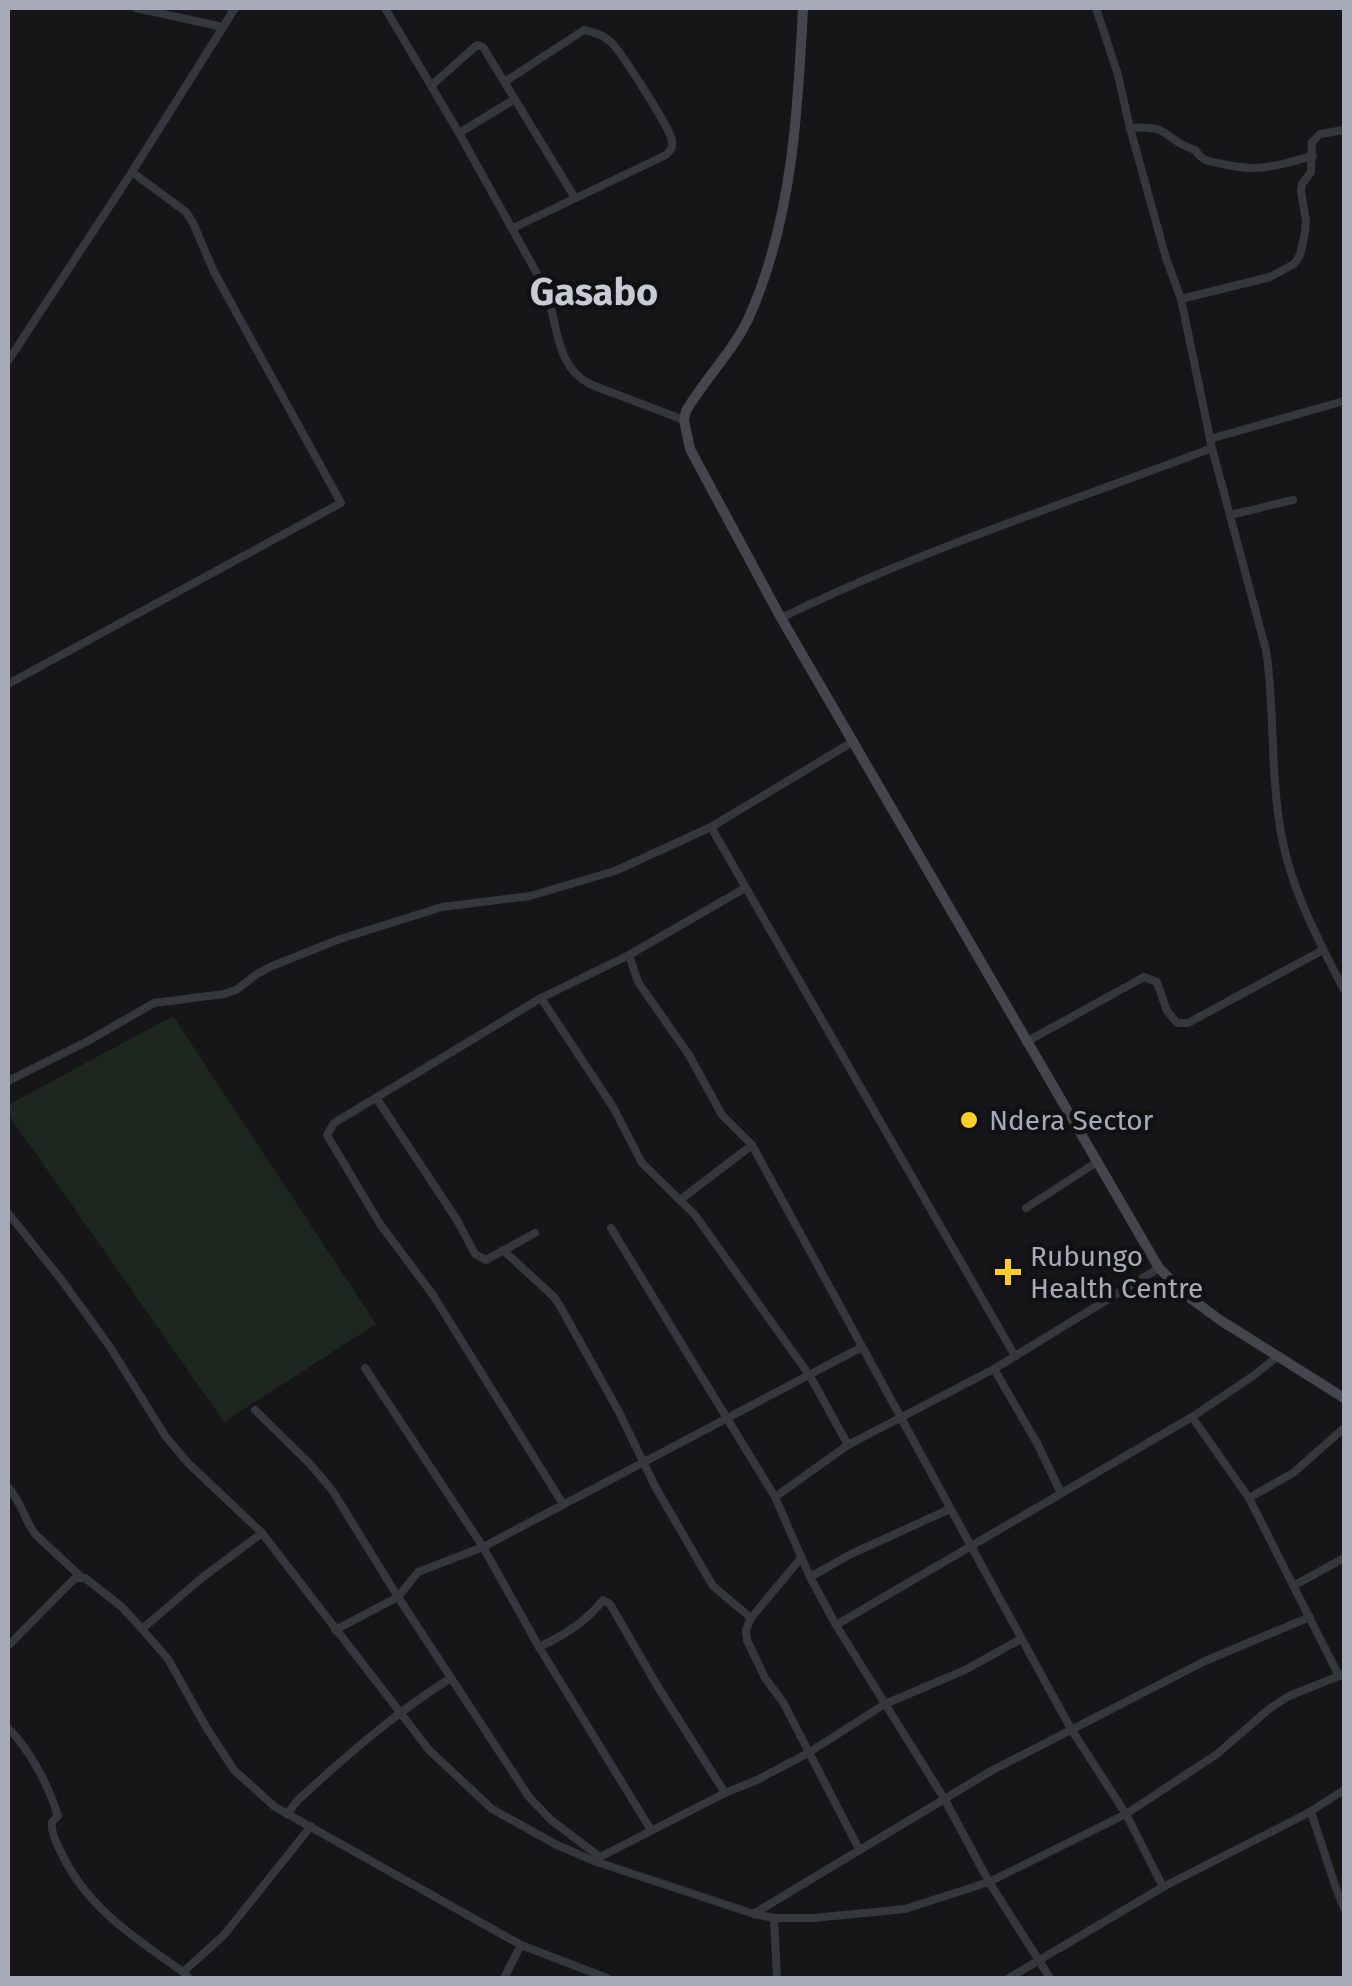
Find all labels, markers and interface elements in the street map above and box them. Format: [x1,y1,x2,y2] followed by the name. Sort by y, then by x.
[530,269,658,315] district label: Gasabo
[989,1104,1154,1137] place label: Ndera Sector
[958,1109,980,1131] marker: Ndera Sector
[1030,1240,1203,1305] place label: Rubungo Health Centre
[995,1259,1021,1285] marker: Rubungo Health Centre

